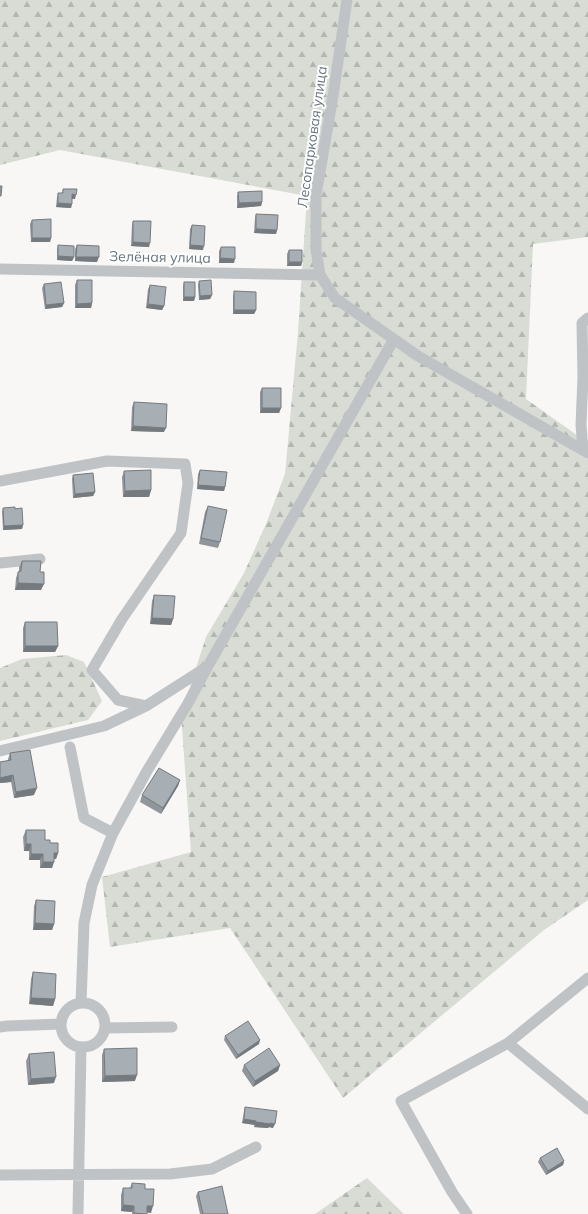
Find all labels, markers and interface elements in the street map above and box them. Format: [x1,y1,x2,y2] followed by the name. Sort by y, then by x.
[293,65,331,209] street label: Лесопарковая улица
[109,247,211,267] street label: Зелёная улица

